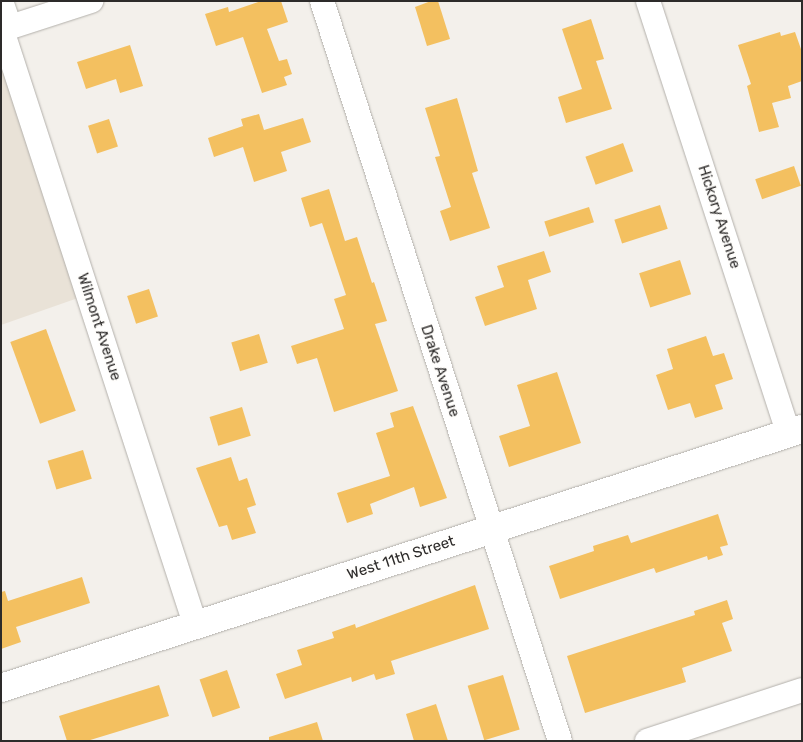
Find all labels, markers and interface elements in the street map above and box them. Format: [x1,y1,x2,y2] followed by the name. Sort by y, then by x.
[694,162,744,272] street label: Hickory Avenue
[73,271,125,383] street label: Wilmont Avenue
[417,322,463,420] street label: Drake Avenue
[345,532,457,584] street label: West 11th Street

